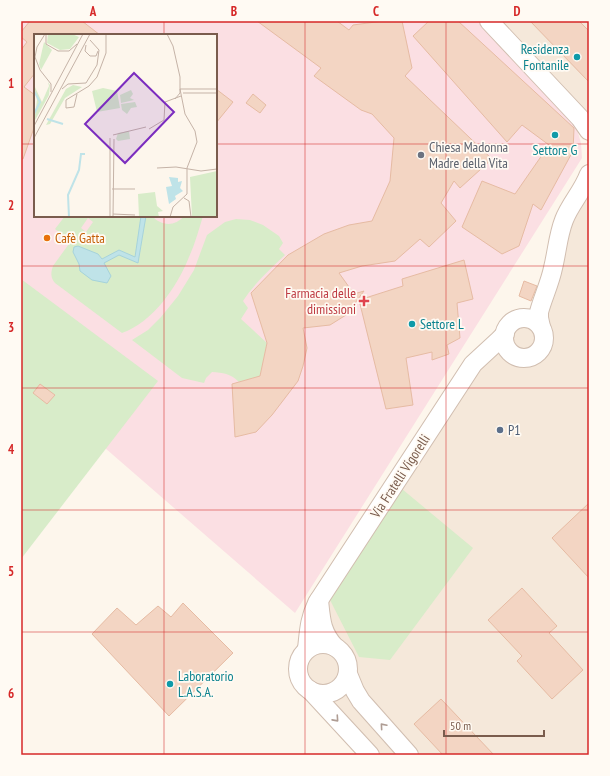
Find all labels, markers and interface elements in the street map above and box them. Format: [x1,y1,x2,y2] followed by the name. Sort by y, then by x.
[89,3,97,20] text: A
[231,3,237,20] text: B
[373,3,379,20] text: C
[514,3,521,20] text: D
[34,34,217,217] inset map
[521,40,569,74] place label: Residenza Fontanile
[572,52,582,62] marker: Residenza Fontanile
[8,75,14,92] text: 1
[550,130,560,140] marker: Settore G
[429,138,508,172] place label: Chiesa Madonna Madre della Vita
[533,141,578,159] place label: Settore G
[416,150,426,160] marker: Chiesa Madonna Madre della Vita
[8,197,14,214] text: 2
[55,229,105,247] place label: Cafè Gatta
[42,233,52,243] marker: Cafè Gatta
[285,284,356,318] place label: Farmacia delle dimissioni
[359,296,369,306] marker: Farmacia delle dimissioni
[420,315,464,333] place label: Settore L
[8,319,14,336] text: 3
[407,319,417,329] marker: Settore L
[508,421,521,439] place label: P1
[495,425,505,435] marker: P1
[366,431,434,522] street label: Via Fratelli Vigorelli
[8,441,15,458] text: 4
[8,563,14,580] text: 5
[178,667,233,701] place label: Laboratorio L.A.S.A.
[165,679,175,689] marker: Laboratorio L.A.S.A.
[8,685,14,702] text: 6
[444,712,544,738] scale bar
[332,714,339,722] one-way arrow
[450,718,471,733] text: 50 m
[381,723,388,731] one-way arrow

